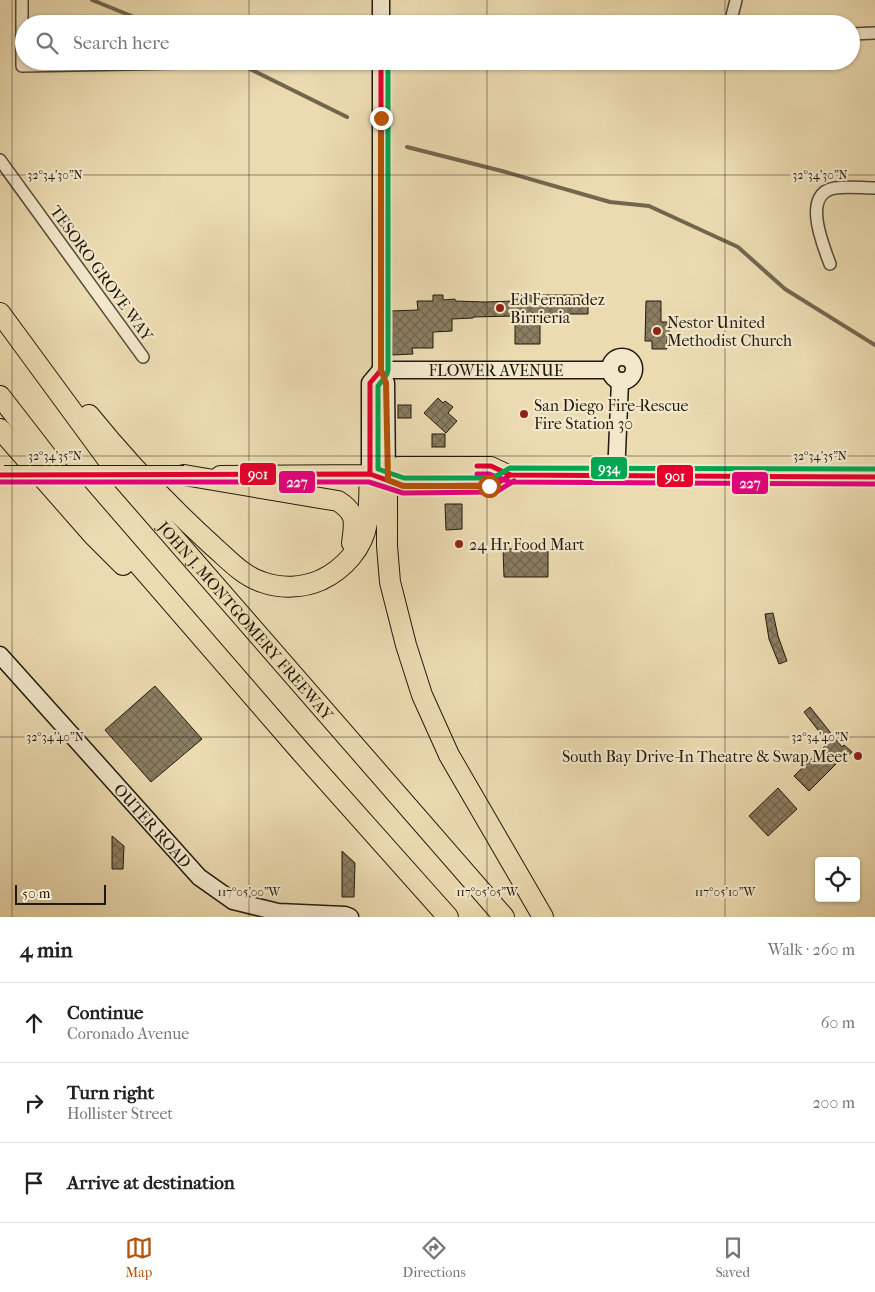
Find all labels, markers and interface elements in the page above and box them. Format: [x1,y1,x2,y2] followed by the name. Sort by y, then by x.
[15,15,860,70] search box
[33,29,61,57] icon: search
[73,32,169,54] text: Search here
[370,107,393,130] route end
[27,168,83,182] text: 32°34'30"N
[792,168,848,182] text: 32°34'30"N
[46,202,158,345] street label: TESORO GROVE WAY
[510,290,605,327] place label: Ed Fernandez Birrieria
[494,302,506,314] marker: Ed Fernandez Birrieria
[667,313,792,350] place label: Nestor United Methodist Church
[651,325,663,337] marker: Nestor United Methodist Church
[429,361,564,380] street label: FLOWER AVENUE
[534,396,689,433] place label: San Diego Fire-Rescue Fire Station 30
[518,408,530,420] marker: San Diego Fire-Rescue Fire Station 30
[28,449,82,463] text: 32°34'35"N
[793,449,847,463] text: 32°34'35"N
[590,456,628,480] line badge: 934
[597,460,620,477] text: 934
[239,462,277,486] line badge: 901
[656,464,694,488] line badge: 901
[247,466,268,483] text: 901
[664,468,685,485] text: 901
[278,470,316,494] line badge: 227
[731,471,769,495] line badge: 227
[286,474,308,491] text: 227
[478,475,501,498] route start
[739,475,761,492] text: 227
[152,516,338,725] street label: JOHN J. MONTGOMERY FREEWAY
[469,535,585,554] place label: 24 Hr Food Mart
[453,538,465,550] marker: 24 Hr Food Mart
[26,730,84,744] text: 32°34'40"N
[791,730,849,744] text: 32°34'40"N
[562,747,848,766] place label: South Bay Drive-In Theatre & Swap Meet
[852,750,864,762] marker: South Bay Drive-In Theatre & Swap Meet
[110,780,195,872] street label: OUTER ROAD
[815,857,860,902] map controls
[815,857,860,902] button: locate
[15,882,106,905] scale bar
[22,885,50,902] text: 50 m
[218,885,282,899] text: 117°05'00"W
[456,885,519,899] text: 117°05'05"W
[695,885,756,899] text: 117°05'10"W
[20,938,73,962] text: 4 min
[768,940,855,959] text: Walk · 260 m
[67,1002,143,1024] text: Continue
[20,1009,48,1037] icon: ahead
[821,1013,855,1032] text: 60 m
[67,1024,189,1043] text: Coronado Avenue
[67,1082,154,1104] text: Turn right
[20,1089,48,1117] icon: right
[812,1093,855,1112] text: 200 m
[67,1104,173,1123] text: Hollister Street
[20,1169,48,1197] icon: arrive
[67,1172,235,1194] text: Arrive at destination
[125,1234,153,1281] tab: Map
[403,1234,466,1281] tab: Directions
[715,1234,750,1281] tab: Saved

